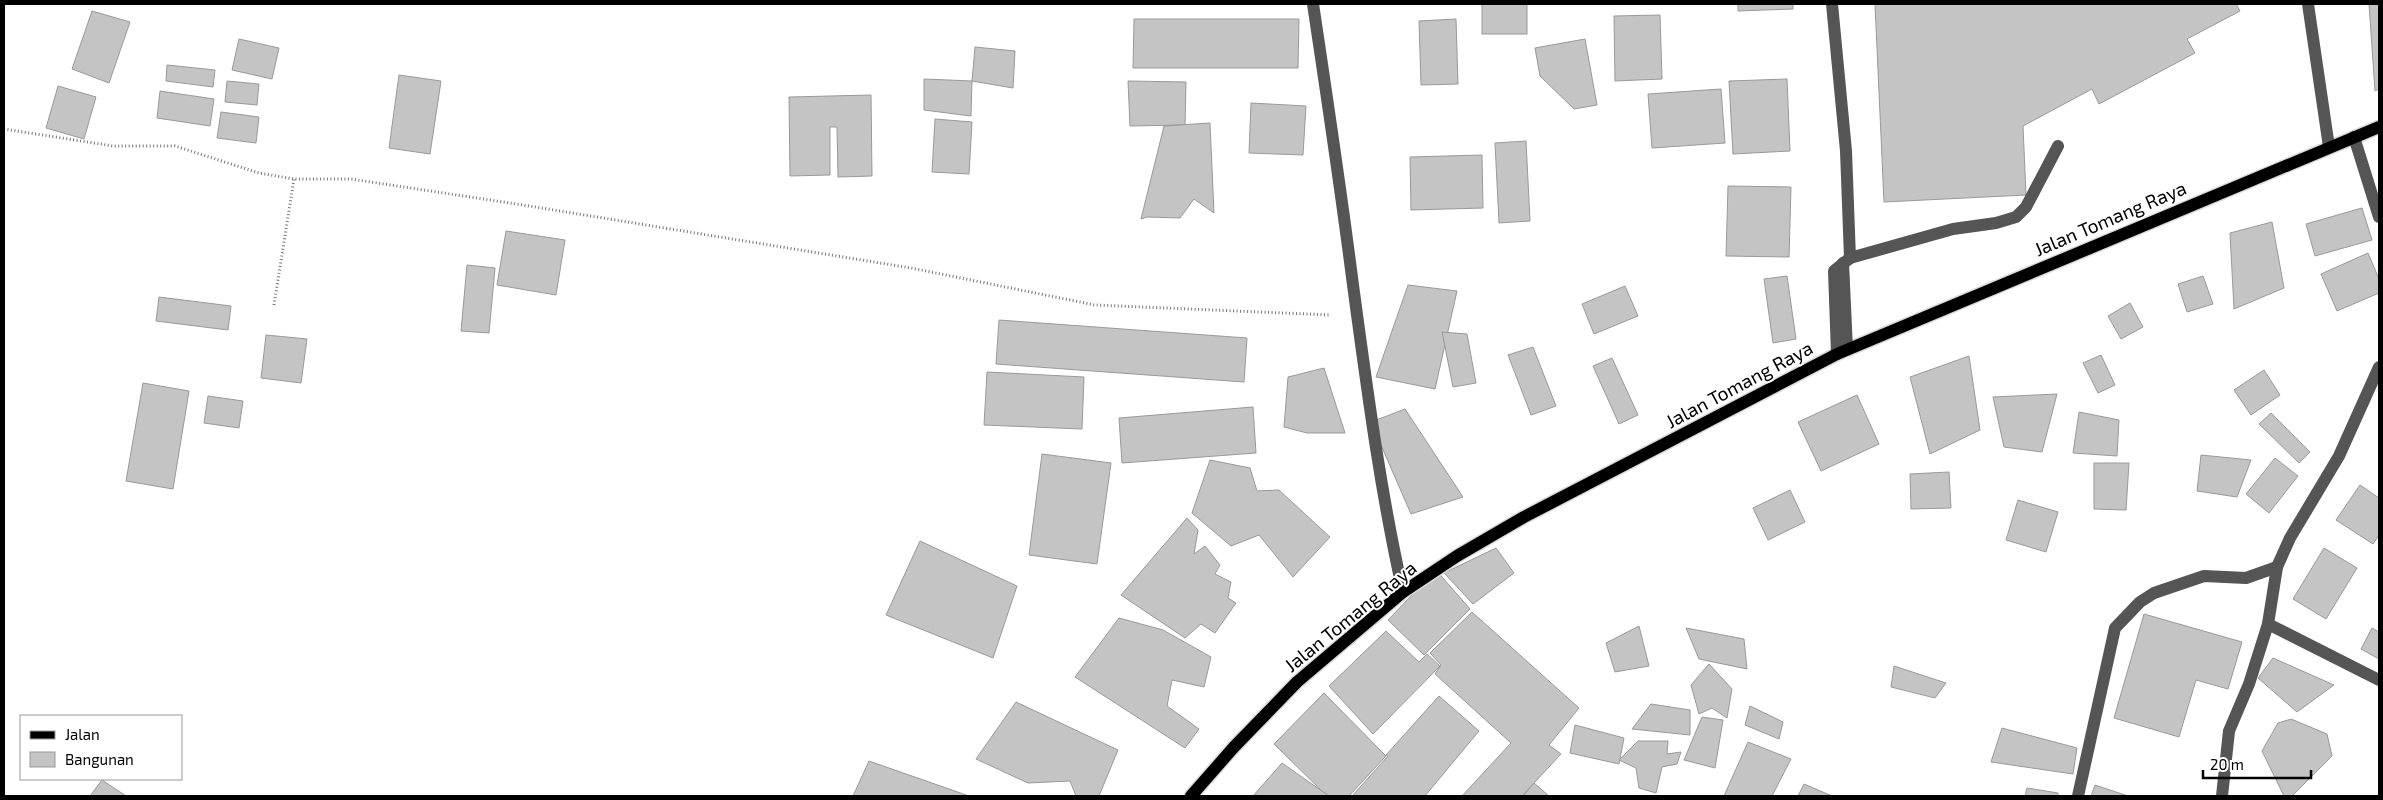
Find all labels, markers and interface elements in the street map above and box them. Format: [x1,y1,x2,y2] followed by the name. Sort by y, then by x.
[2030,176,2190,260] street label: Jalan Tomang Raya
[1662,336,1816,432] street label: Jalan Tomang Raya
[1279,556,1421,676] street label: Jalan Tomang Raya
[20,715,182,780] legend
[65,725,100,743] text: Jalan
[2203,748,2310,780] scale bar
[65,750,134,768] text: Bangunan
[2210,755,2244,773] text: 20 m

